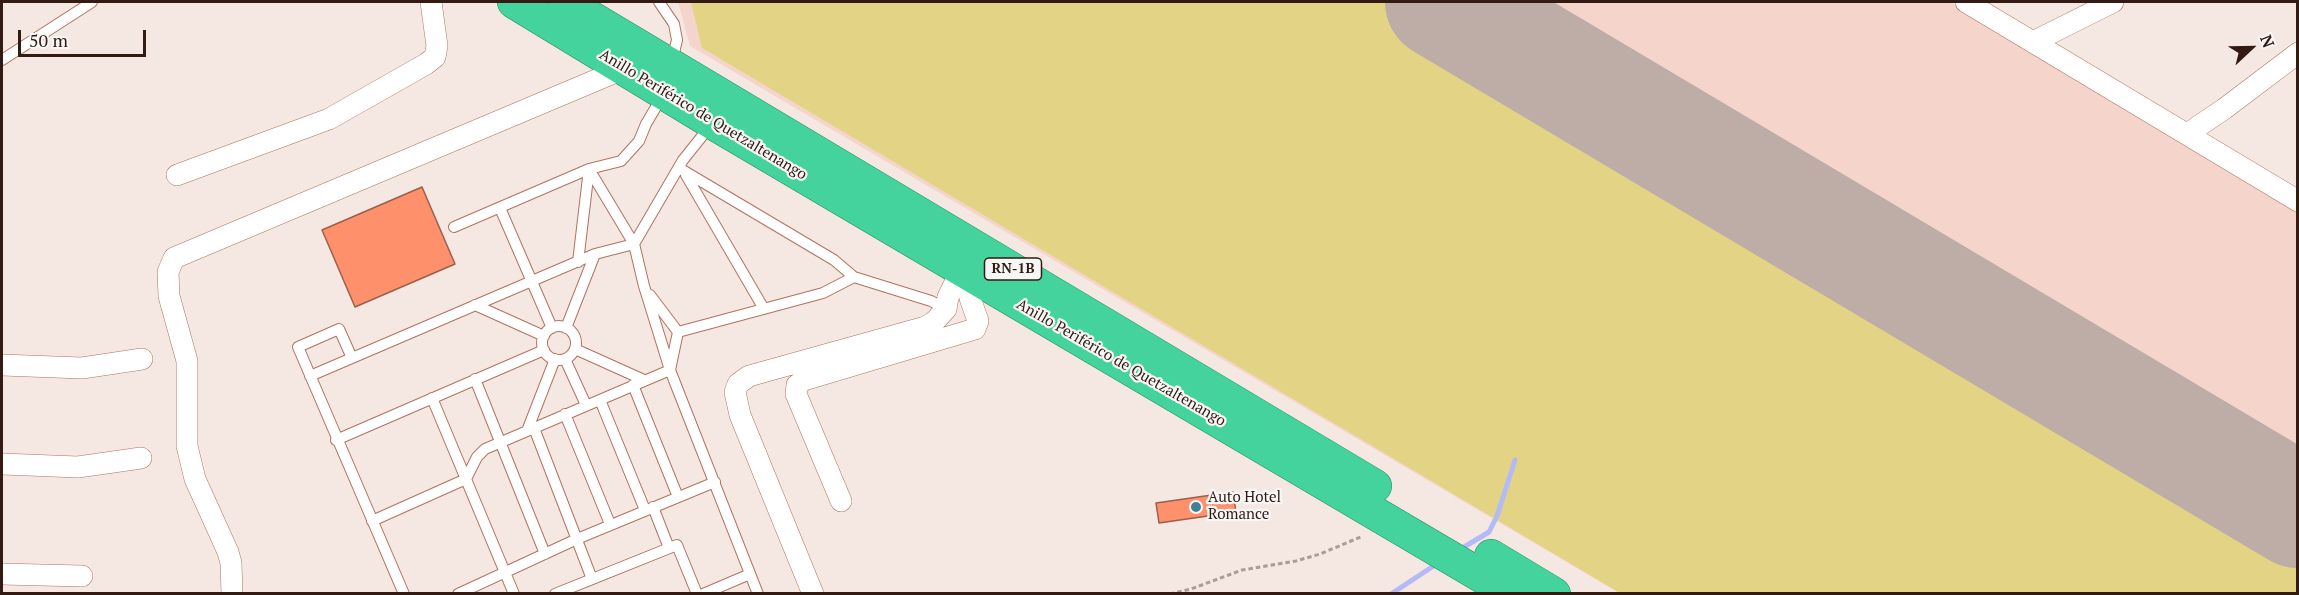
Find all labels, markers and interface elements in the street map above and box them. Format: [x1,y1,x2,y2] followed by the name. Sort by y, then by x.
[21,18,148,56] scale bar
[2221,18,2281,78] north arrow
[29,28,68,52] text: 50 m
[2255,32,2280,51] text: N
[596,46,810,184] street label: Anillo Periférico de Quetzaltenango
[984,258,1042,280] road number: RN-1B
[1013,296,1229,430] street label: Anillo Periférico de Quetzaltenango
[1208,489,1281,524] place label: Auto Hotel Romance
[1189,500,1203,514] marker: Auto Hotel Romance

